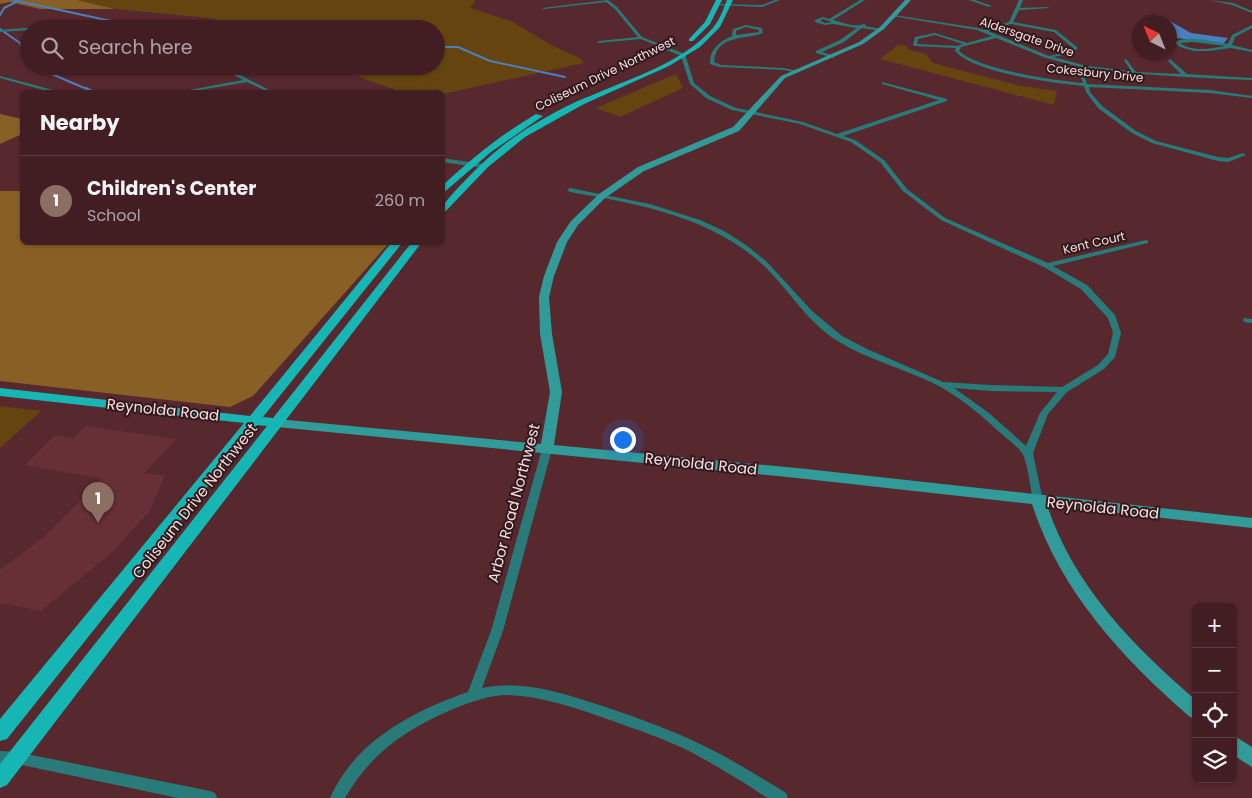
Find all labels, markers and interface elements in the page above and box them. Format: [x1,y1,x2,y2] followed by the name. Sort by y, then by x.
[978,12,1077,61] street label: Aldersgate Drive
[1132,15,1177,60] north arrow
[20,20,445,75] search box
[532,32,678,115] street label: Coliseum Drive Northwest
[38,34,66,62] icon: search
[78,34,192,61] text: Search here
[1046,59,1144,86] street label: Cokesbury Drive
[40,108,120,137] text: Nearby
[87,175,256,202] text: Children's Center
[53,189,59,212] text: 1
[375,189,425,212] text: 260 m
[87,204,141,227] text: School
[1061,227,1127,258] street label: Kent Court
[106,393,220,426] street label: Reynolda Road
[127,419,262,583] street label: Coliseum Drive Northwest
[482,421,545,585] street label: Arbor Road Northwest
[610,427,636,453] your location
[644,447,758,480] street label: Reynolda Road
[82,482,114,523] pin: 1
[1046,491,1160,524] street label: Reynolda Road
[1192,603,1237,783] map controls
[1192,603,1237,648] button: +
[1192,648,1237,693] button: −
[1192,693,1237,738] button: locate
[1192,738,1237,783] button: layers

